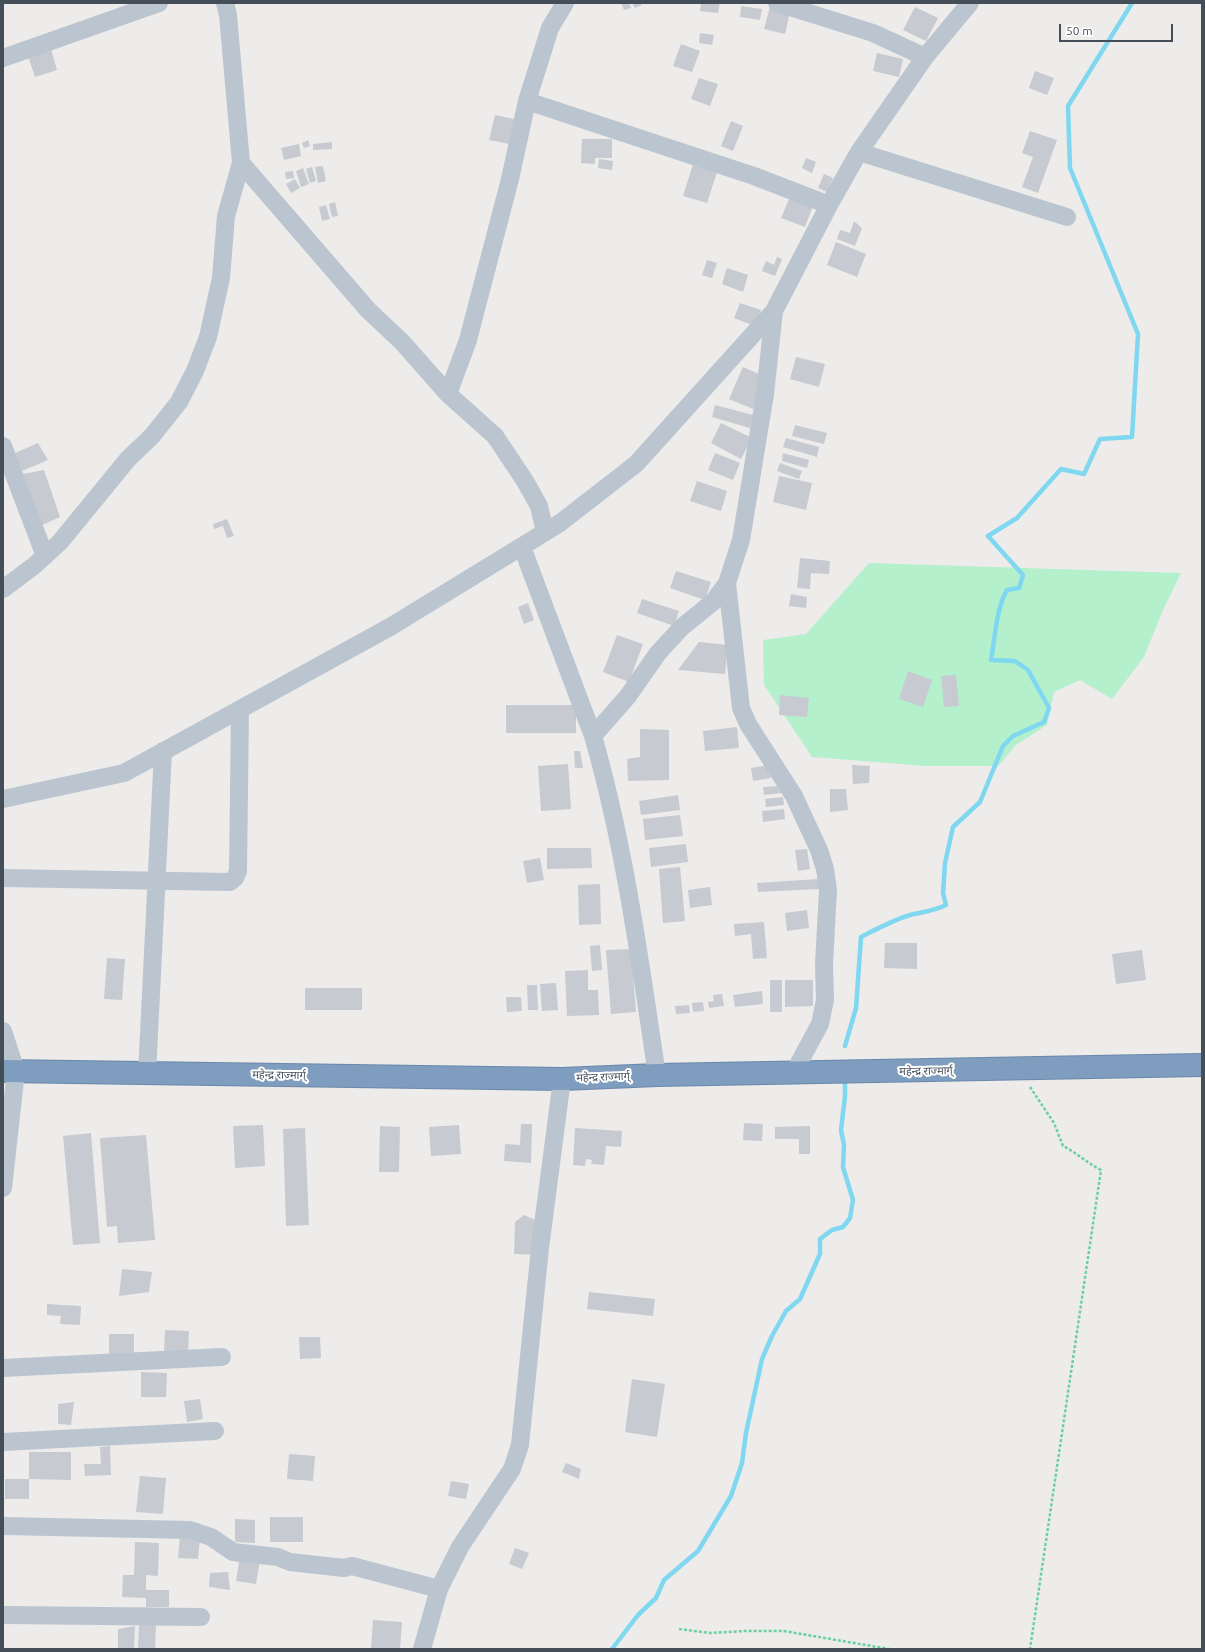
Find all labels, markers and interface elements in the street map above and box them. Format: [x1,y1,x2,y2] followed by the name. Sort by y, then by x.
[1061,16,1175,42] scale bar
[1066,24,1093,37] text: 50 m
[899,1064,953,1078] street label: महेन्द्र राज्मार्ग्
[252,1068,306,1082] street label: महेन्द्र राज्मार्ग्
[576,1069,630,1085] street label: महेन्द्र राज्मार्ग्

